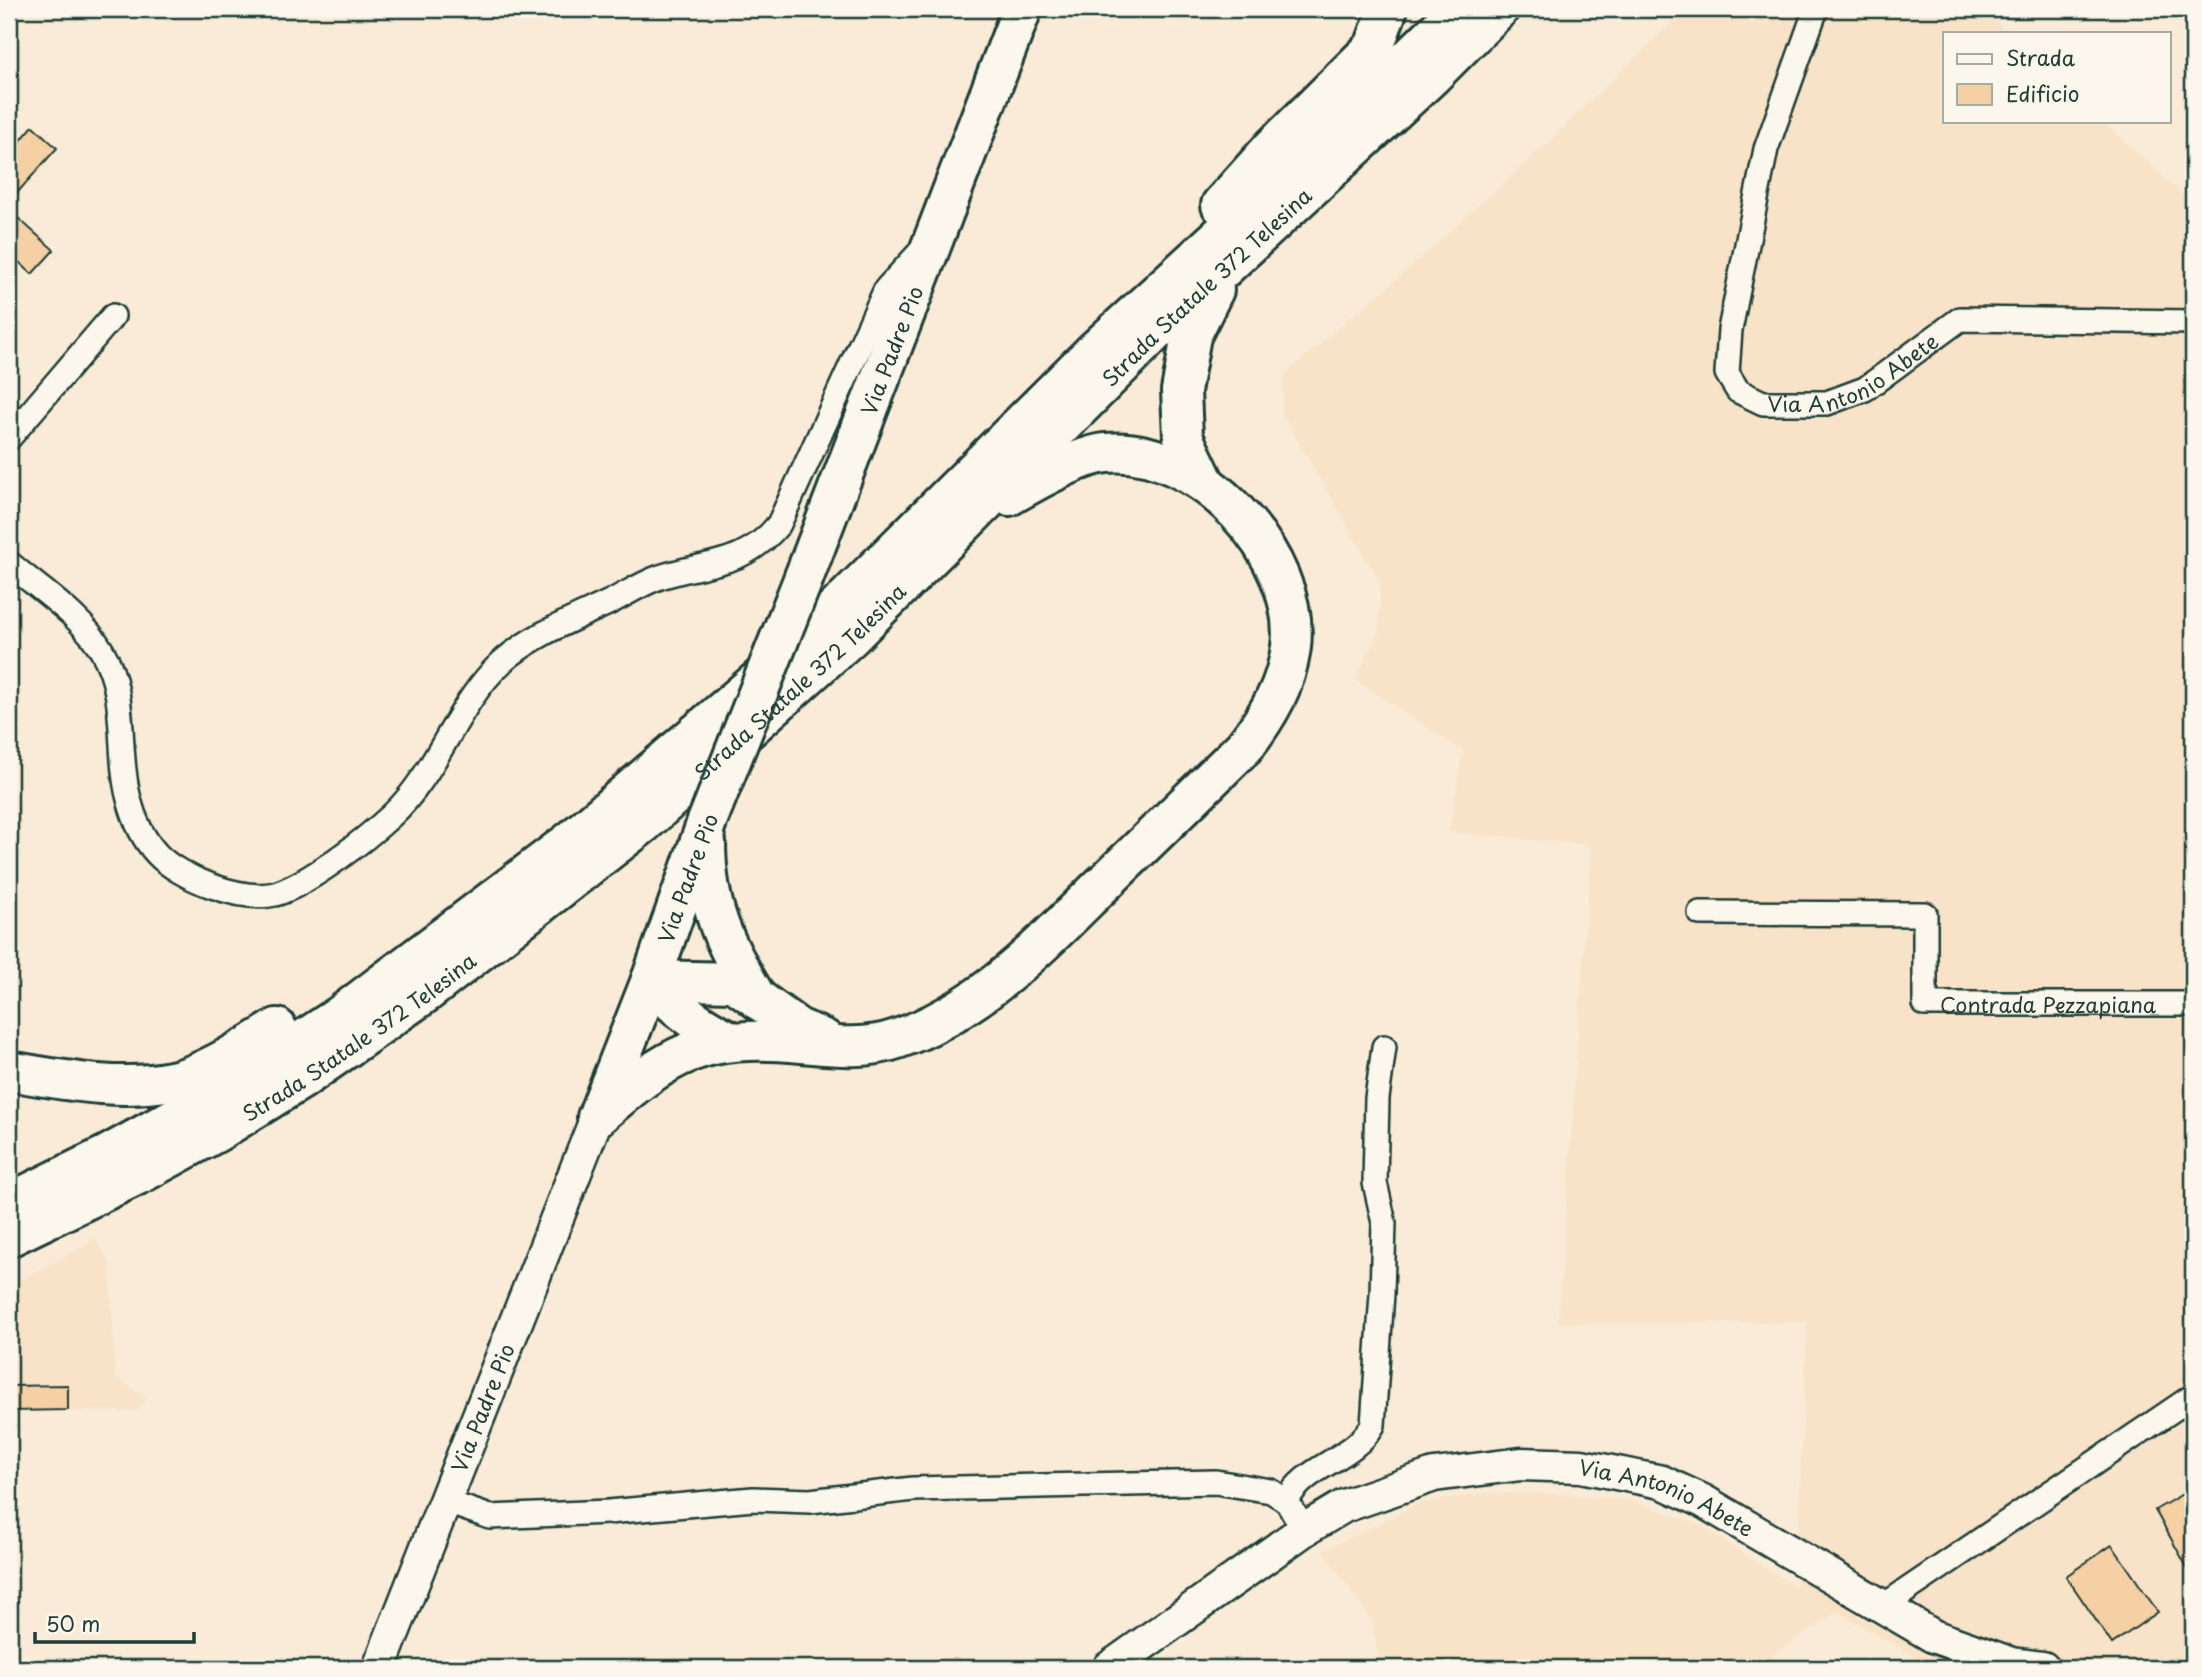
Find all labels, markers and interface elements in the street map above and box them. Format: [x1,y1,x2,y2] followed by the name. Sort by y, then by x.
[1943,32,2170,122] legend
[2006,41,2076,73] text: Strada
[2006,77,2079,109] text: Edificio
[1094,179,1319,393] street label: Strada Statale 372 Telesina
[852,281,930,419] street label: Via Padre Pio
[1768,325,1944,419] street label: Via Antonio Abete
[686,575,913,787] street label: Strada Statale 372 Telesina
[649,809,725,947] street label: Via Padre Pio
[236,944,483,1129] street label: Strada Statale 372 Telesina
[1940,988,2157,1020] street label: Contrada Pezzapiana
[442,1338,522,1477] street label: Via Padre Pio
[1576,1450,1760,1544] street label: Via Antonio Abete
[35,1600,194,1644] scale bar
[46,1607,100,1639] text: 50 m

